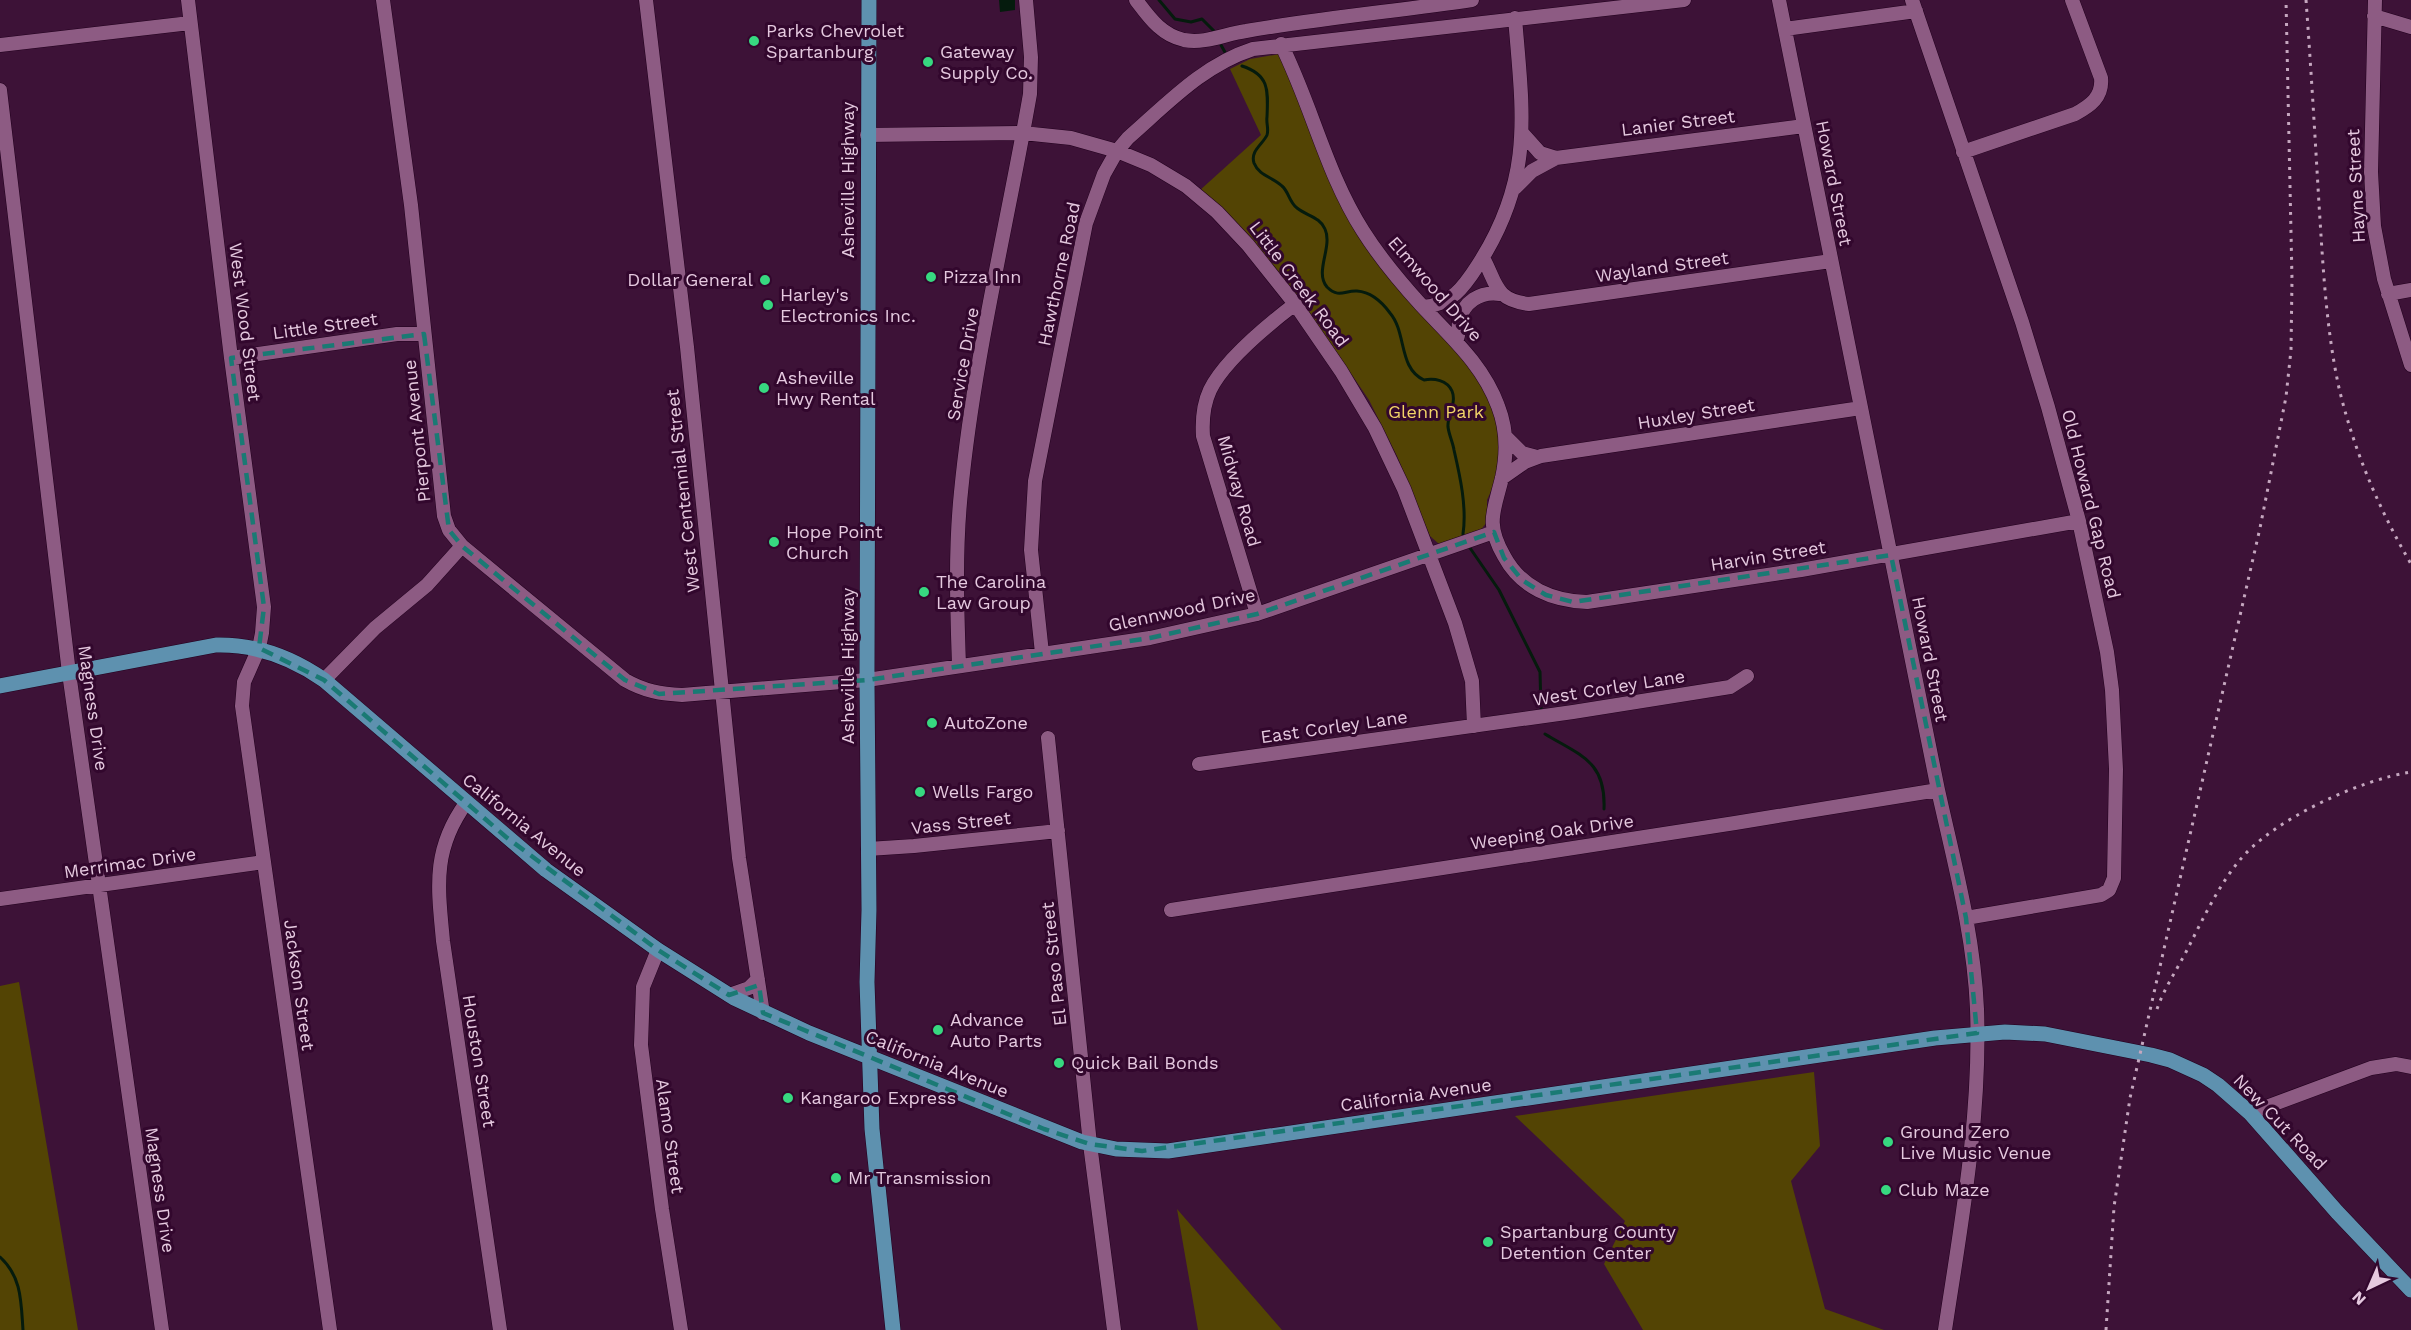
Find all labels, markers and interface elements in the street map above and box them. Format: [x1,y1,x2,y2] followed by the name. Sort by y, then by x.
[766,20,905,62] place label: Parks Chevrolet Spartanburg
[747,34,761,48] marker: Parks Chevrolet Spartanburg
[940,41,1033,83] place label: Gateway Supply Co.
[921,55,935,69] marker: Gateway Supply Co.
[837,101,858,258] street label: Asheville Highway
[1620,105,1737,140] street label: Lanier Street
[1812,118,1857,248] street label: Howard Street
[2342,128,2369,243] street label: Hayne Street
[1033,200,1084,348] street label: Hawthorne Road
[1245,217,1353,351] street label: Little Creek Road
[1384,232,1487,346] street label: Elmwood Drive
[225,241,266,403] street label: West Wood Street
[1594,247,1730,286] street label: Wayland Street
[943,266,1021,287] place label: Pizza Inn
[627,269,753,290] place label: Dollar General
[924,270,938,284] marker: Pizza Inn
[758,273,772,287] marker: Dollar General
[780,284,916,326] place label: Harley's Electronics Inc.
[761,298,775,312] marker: Harley's Electronics Inc.
[942,306,983,422] street label: Service Drive
[271,308,379,343] street label: Little Street
[399,359,434,503] street label: Pierpont Avenue
[776,367,876,409] place label: Asheville Hwy Rental
[757,381,771,395] marker: Asheville Hwy Rental
[661,388,704,594] street label: West Centennial Street
[1636,394,1756,433] street label: Huxley Street
[1388,401,1484,422] park label: Glenn Park
[2058,407,2125,601] street label: Old Howard Gap Road
[1214,433,1265,549] street label: Midway Road
[786,521,883,563] place label: Hope Point Church
[767,535,781,549] marker: Hope Point Church
[1709,536,1827,575] street label: Harvin Street
[936,571,1046,613] place label: The Carolina Law Group
[1107,584,1257,635] street label: Glennwood Drive
[917,585,931,599] marker: The Carolina Law Group
[837,587,858,744] street label: Asheville Highway
[1908,594,1953,724] street label: Howard Street
[74,644,113,772] street label: Magness Drive
[1531,665,1686,710] street label: West Corley Lane
[1259,706,1409,747] street label: East Corley Lane
[944,712,1028,733] place label: AutoZone
[925,716,939,730] marker: AutoZone
[458,768,590,881] street label: California Avenue
[932,781,1033,802] place label: Wells Fargo
[913,785,927,799] marker: Wells Fargo
[910,807,1012,838] street label: Vass Street
[1469,810,1635,853] street label: Weeping Oak Drive
[62,843,197,882] street label: Merrimac Drive
[1037,901,1070,1027] street label: El Paso Street
[280,918,319,1052] street label: Jackson Street
[459,993,500,1129] street label: Houston Street
[950,1009,1042,1051] place label: Advance Auto Parts
[931,1023,945,1037] marker: Advance Auto Parts
[863,1025,1012,1102] street label: California Avenue
[1071,1052,1219,1073] place label: Quick Bail Bonds
[1052,1056,1066,1070] marker: Quick Bail Bonds
[2229,1069,2331,1174] street label: New Cut Road
[1339,1073,1493,1116] street label: California Avenue
[652,1077,689,1195] street label: Alamo Street
[800,1087,956,1108] place label: Kangaroo Express
[781,1091,795,1105] marker: Kangaroo Express
[1900,1121,2052,1163] place label: Ground Zero Live Music Venue
[141,1126,180,1254] street label: Magness Drive
[1881,1135,1895,1149] marker: Ground Zero Live Music Venue
[848,1167,991,1188] place label: Mr Transmission
[829,1171,843,1185] marker: Mr Transmission
[1898,1179,1990,1200] place label: Club Maze
[1879,1183,1893,1197] marker: Club Maze
[1500,1221,1676,1263] place label: Spartanburg County Detention Center
[1481,1235,1495,1249] marker: Spartanburg County Detention Center
[2339,1258,2399,1318] north arrow
[2348,1287,2370,1309] text: N

